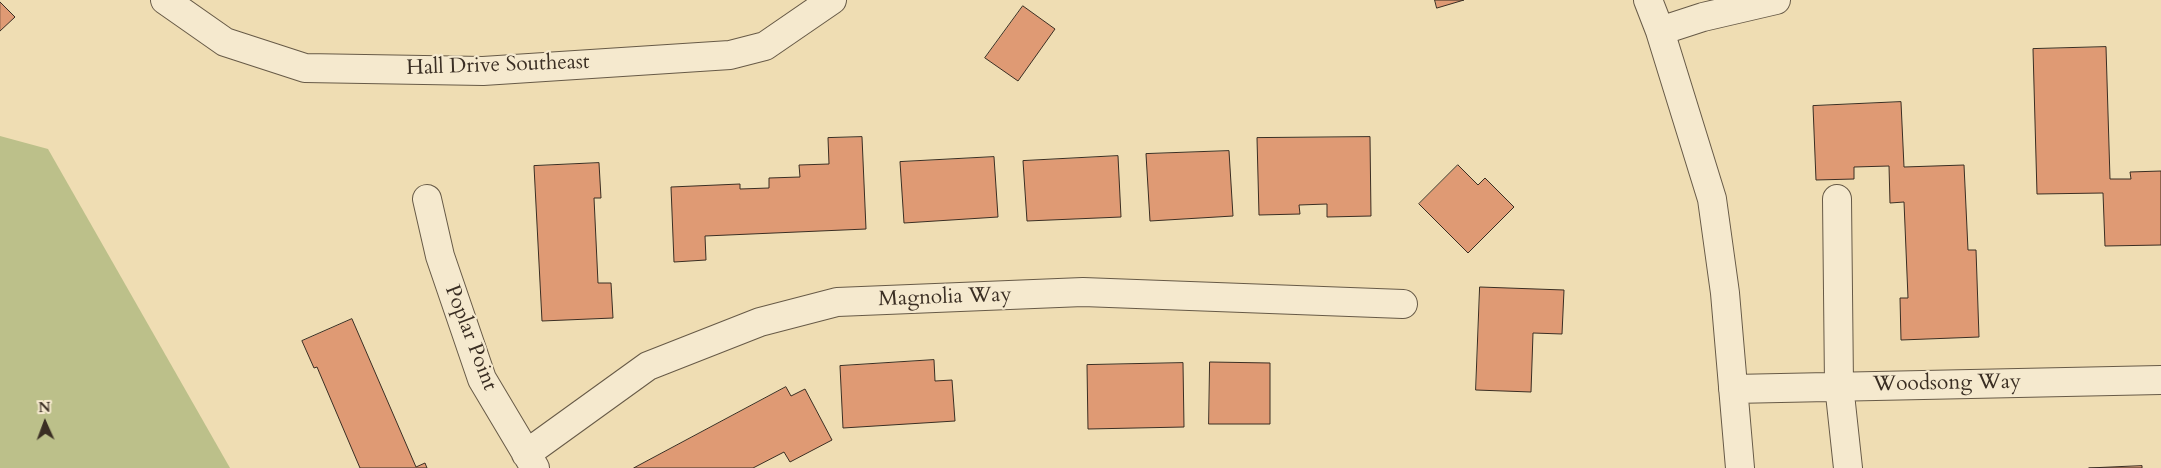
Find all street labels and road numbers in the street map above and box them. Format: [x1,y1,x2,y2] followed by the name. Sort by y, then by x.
[406,50,590,82] street label: Hall Drive Southeast
[438,282,502,394] street label: Poplar Point
[878,283,1012,313] street label: Magnolia Way
[1873,370,2021,398] street label: Woodsong Way

